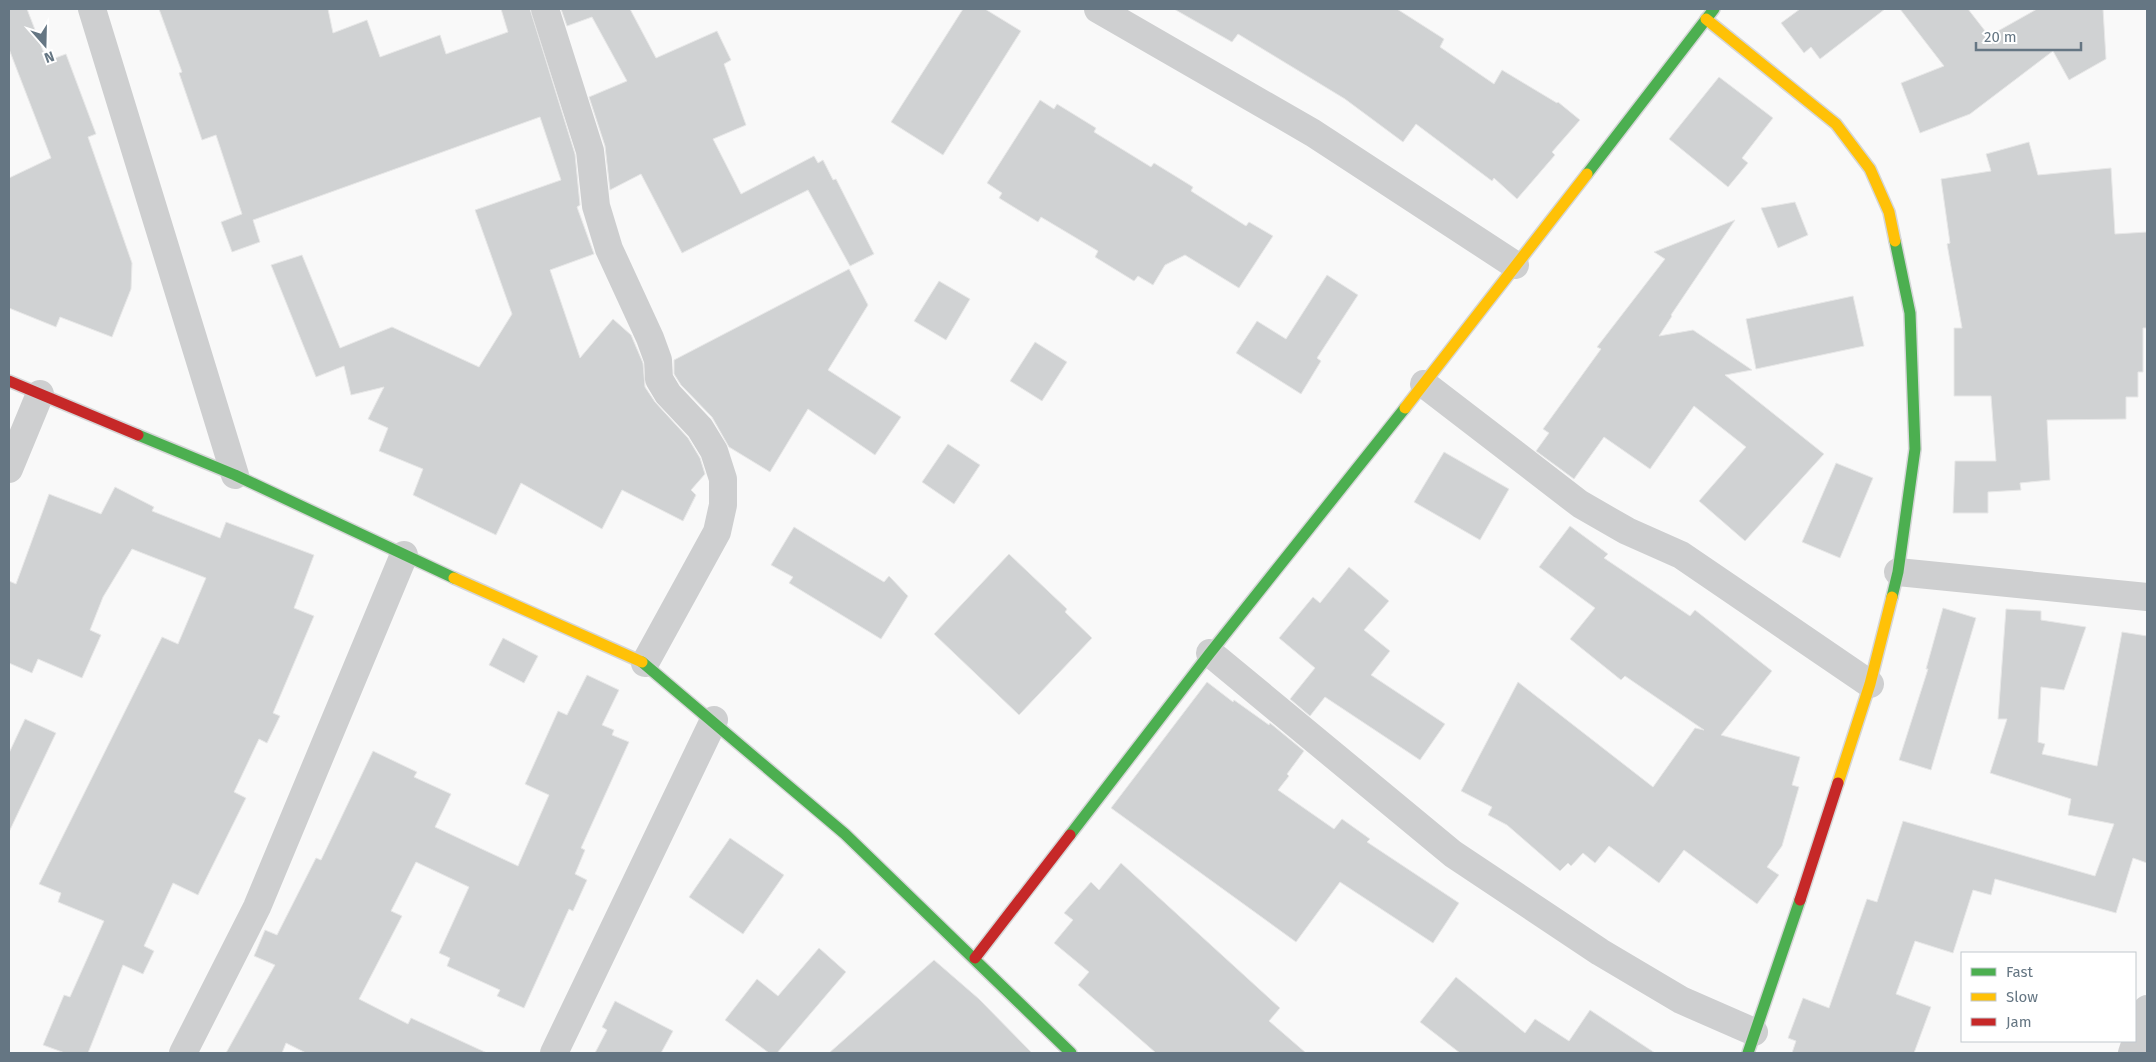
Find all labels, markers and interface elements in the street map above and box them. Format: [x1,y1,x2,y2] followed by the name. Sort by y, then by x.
[20,20,70,70] north arrow
[1976,20,2081,52] scale bar
[1984,28,2017,46] text: 20 m
[42,47,57,66] text: N
[1961,952,2136,1042] legend
[2006,963,2033,981] text: Fast
[2006,988,2038,1006] text: Slow
[2006,1013,2032,1031] text: Jam

